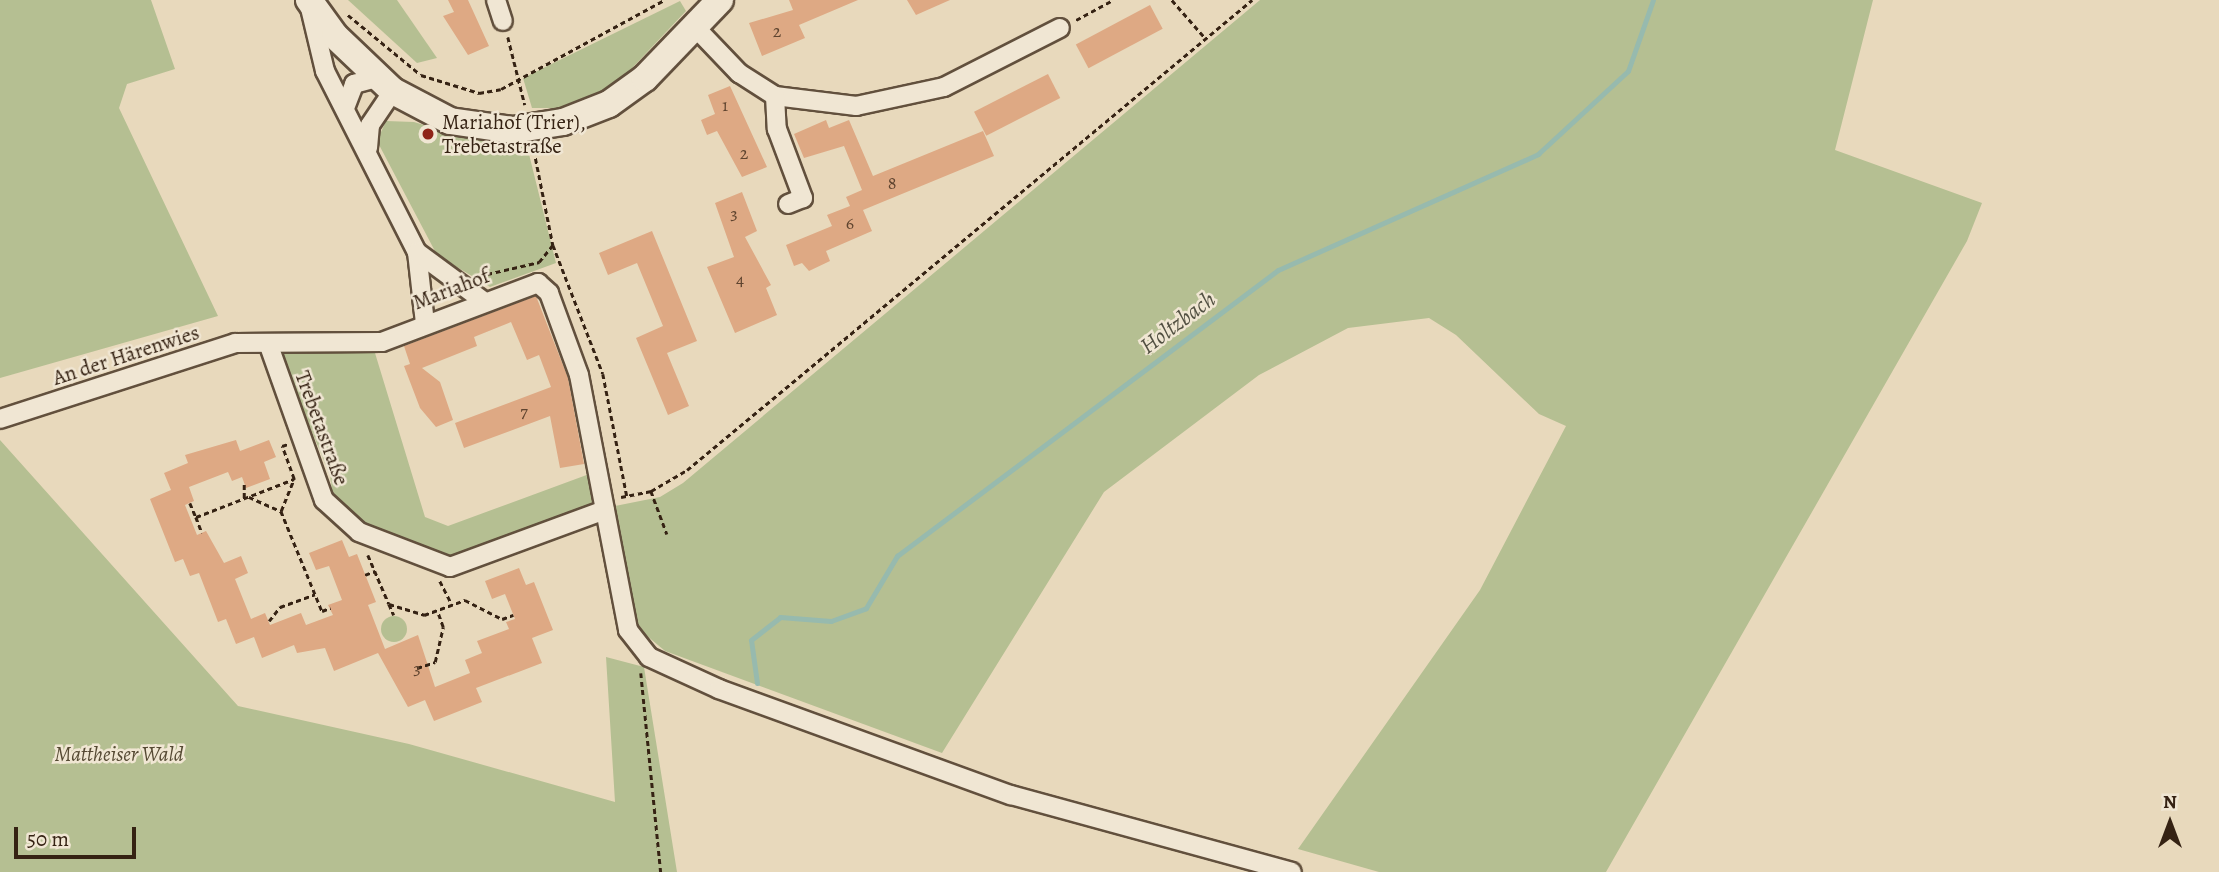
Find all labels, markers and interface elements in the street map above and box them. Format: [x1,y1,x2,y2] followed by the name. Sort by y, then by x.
[773,20,781,42] house number: 2
[722,94,728,116] house number: 1
[442,109,586,159] place label: Mariahof (Trier), Trebetastraße
[420,126,436,142] marker: Mariahof (Trier), Trebetastraße
[740,142,748,164] house number: 2
[888,172,896,194] house number: 8
[730,202,738,224] house number: 3
[846,212,854,234] house number: 6
[409,263,493,315] street label: Mariahof
[736,268,744,290] house number: 4
[1135,286,1221,360] water label: Holtzbach
[50,319,202,391] street label: An der Härenwies
[290,367,354,489] street label: Trebetastraße
[520,400,528,422] house number: 7
[413,657,421,679] house number: 3
[55,741,183,767] park label: Mattheiser Wald
[2135,788,2205,858] north arrow
[2163,789,2177,815] text: N
[18,812,140,856] scale bar
[27,825,69,853] text: 50 m

